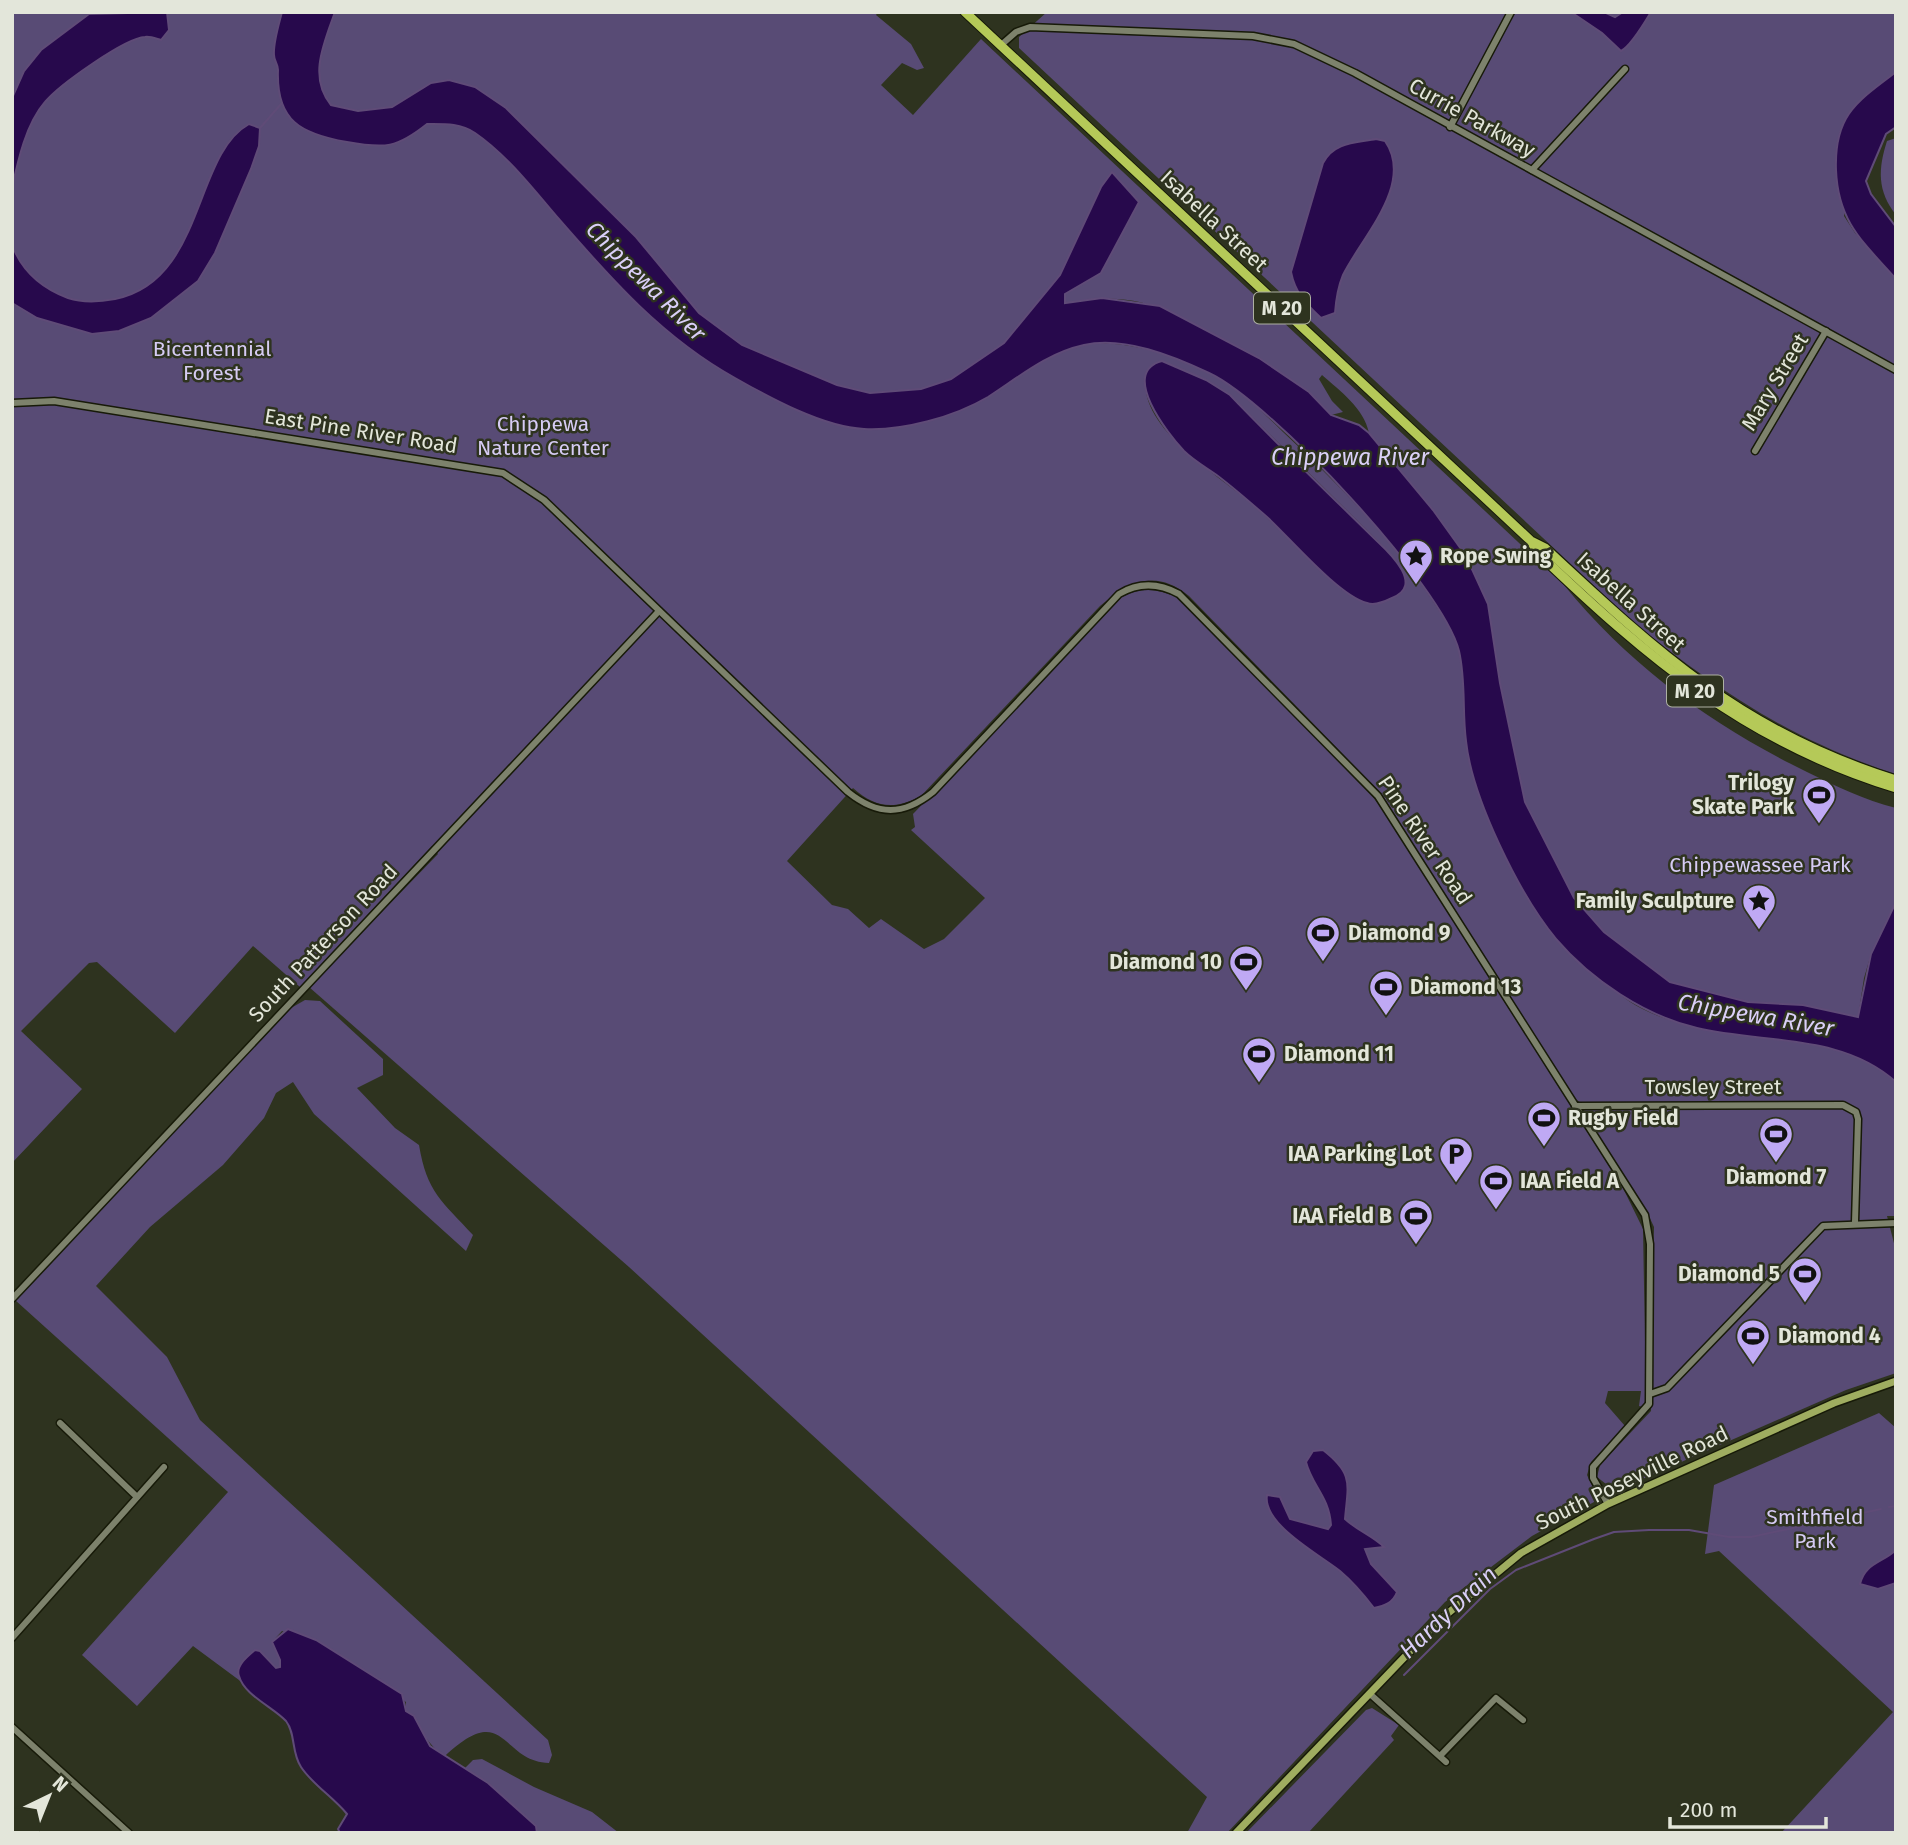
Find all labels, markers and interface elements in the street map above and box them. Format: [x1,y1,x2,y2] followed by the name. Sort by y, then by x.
[1404,73,1540,164] street label: Currie Parkway
[1155,165,1273,278] street label: Isabella Street
[580,215,713,348] water label: Chippewa River
[1254,292,1310,324] road number: M 20
[1736,328,1814,435] street label: Mary Street
[153,336,271,386] park label: Bicentennial Forest
[263,403,459,459] street label: East Pine River Road
[477,411,609,461] park label: Chippewa Nature Center
[1271,443,1430,471] water label: Chippewa River
[1397,537,1435,586] place icon: Rope Swing
[1440,543,1552,569] place label: Rope Swing
[1571,546,1691,658] street label: Isabella Street
[1667,676,1723,706] road number: M 20
[1692,770,1794,820] place label: Trilogy Skate Park
[1372,771,1478,909] street label: Pine River Road
[1800,776,1838,825] sports icon: Trilogy Skate Park
[1669,852,1851,878] park label: Chippewassee Park
[243,859,403,1027] street label: South Patterson Road
[1740,882,1778,931] place icon: Family Sculpture
[1576,888,1734,914] place label: Family Sculpture
[1304,914,1342,963] sports icon: Diamond 9
[1348,920,1451,946] place label: Diamond 9
[1227,943,1265,992] sports icon: Diamond 10
[1109,949,1222,975] place label: Diamond 10
[1367,968,1405,1017] sports icon: Diamond 13
[1410,974,1522,1000] place label: Diamond 13
[1676,987,1838,1043] water label: Chippewa River
[1240,1035,1278,1084] sports icon: Diamond 11
[1284,1041,1394,1067] place label: Diamond 11
[1644,1074,1782,1100] street label: Towsley Street
[1525,1099,1563,1148] sports icon: Rugby Field
[1568,1105,1679,1131] place label: Rugby Field
[1757,1115,1795,1164] sports icon: Diamond 7
[1437,1135,1475,1184] parking icon: IAA Parking Lot
[1288,1141,1433,1167] place label: IAA Parking Lot
[1477,1162,1515,1211] sports icon: IAA Field A
[1726,1164,1826,1190] place label: Diamond 7
[1520,1168,1620,1194] place label: IAA Field A
[1397,1197,1435,1246] sports icon: IAA Field B
[1292,1203,1392,1229] place label: IAA Field B
[1786,1255,1824,1304] sports icon: Diamond 5
[1678,1261,1780,1287] place label: Diamond 5
[1734,1317,1772,1366] sports icon: Diamond 4
[1778,1323,1881,1349] place label: Diamond 4
[1532,1420,1732,1536] street label: South Poseyville Road
[1766,1504,1864,1554] park label: Smithfield Park
[1394,1560,1502,1664] water label: Hardy Drain
[14,1761,84,1831] north arrow
[48,1771,73,1797] text: N
[1670,1786,1826,1830] scale bar
[1680,1797,1737,1823] text: 200 m

